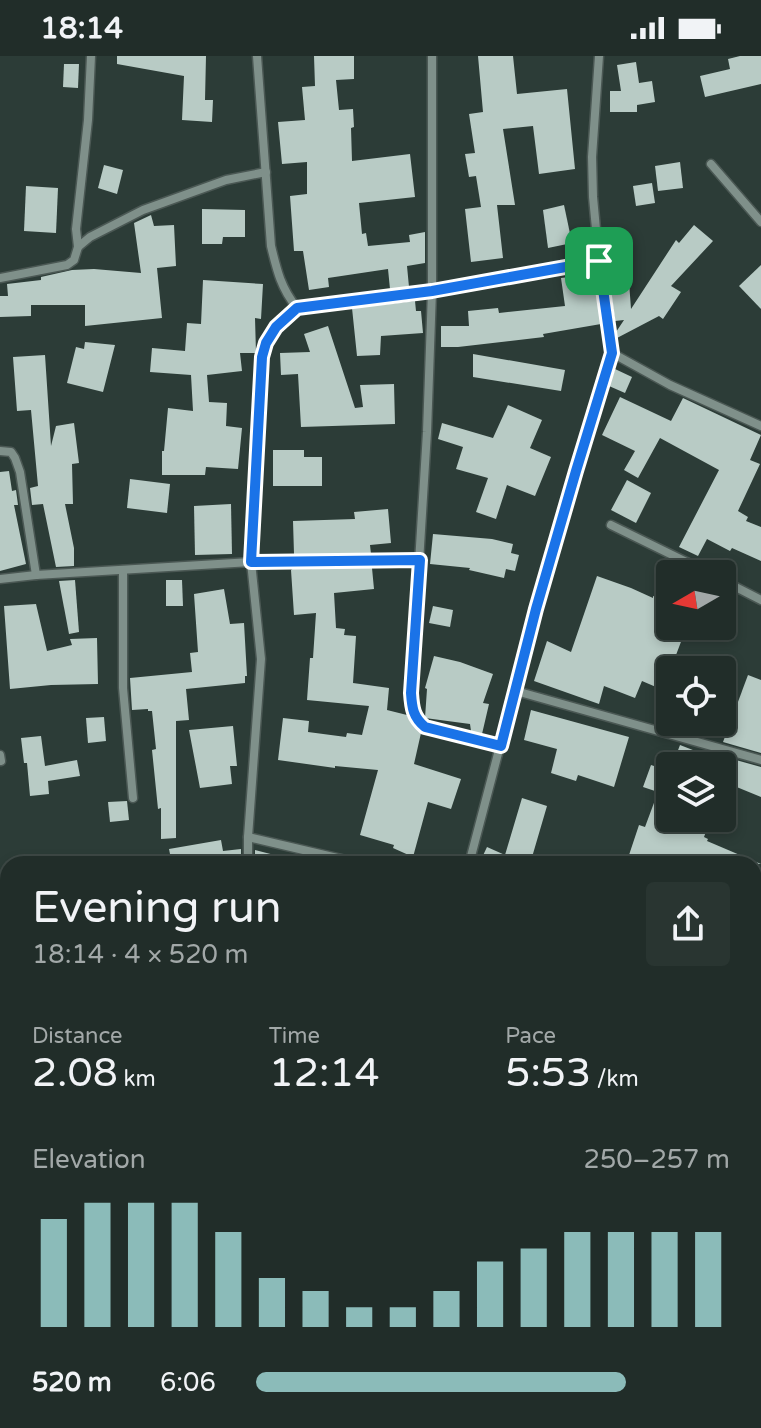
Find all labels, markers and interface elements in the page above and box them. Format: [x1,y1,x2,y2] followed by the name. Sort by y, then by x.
[40,10,123,47] text: 18:14
[565,227,633,295] pin
[577,239,621,283] icon: arrive
[656,560,736,640] north arrow
[656,560,736,832] map controls
[656,656,736,736] button: locate
[656,752,736,832] button: layers
[32,882,281,935] text: Evening run
[646,882,730,966] button: share
[32,939,248,970] text: 18:14 · 4 × 520 m
[32,1023,123,1049] text: Distance
[269,1023,320,1049] text: Time
[505,1023,556,1049] text: Pace
[32,1049,118,1097] text: 2.08
[269,1049,380,1097] text: 12:14
[505,1049,591,1097] text: 5:53
[118,1066,156,1092] text: km
[591,1066,639,1092] text: /km
[32,1144,146,1175] text: Elevation
[584,1144,730,1175] text: 250–257 m
[32,1367,112,1398] text: 520 m
[160,1367,216,1398] text: 6:06

